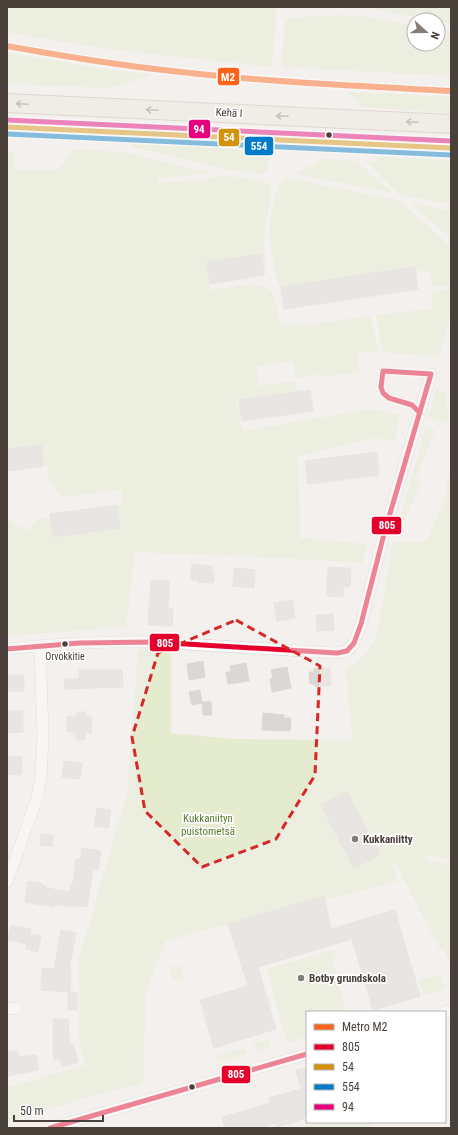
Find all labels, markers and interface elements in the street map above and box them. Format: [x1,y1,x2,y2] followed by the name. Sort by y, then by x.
[406,12,446,52] north arrow
[428,30,442,41] text: N
[217,67,240,86] line badge: M2
[221,71,235,84] text: M2
[16,100,29,107] one-way arrow
[146,106,159,113] one-way arrow
[215,106,243,120] street label: Kehä I
[276,112,289,120] one-way arrow
[406,118,419,126] one-way arrow
[188,119,211,139] line badge: 94
[193,123,205,136] text: 94
[218,128,240,147] line badge: 54
[324,130,334,140] unlabelled marker
[223,131,235,144] text: 54
[244,136,274,156] line badge: 554
[251,140,268,153] text: 554
[371,516,402,535] line badge: 805
[379,519,396,532] text: 805
[149,633,180,652] line badge: 805
[157,637,174,650] text: 805
[60,639,70,649] marker: Orvokkitie
[45,651,85,662] place label: Orvokkitie
[181,812,235,838] park label: Kukkaniityn puistometsä
[363,833,413,846] place label: Kukkaniitty
[350,834,360,844] marker: Kukkaniitty
[309,972,386,985] place label: Botby grundskola
[296,973,306,983] marker: Botby grundskola
[306,1011,446,1123] legend
[342,1020,388,1034] text: Metro M2
[342,1040,360,1054] text: 805
[342,1060,354,1074] text: 54
[221,1065,251,1084] line badge: 805
[228,1068,245,1081] text: 805
[342,1080,360,1094] text: 554
[187,1082,197,1092] unlabelled marker
[14,1097,103,1123] scale bar
[342,1100,354,1114] text: 94
[20,1104,44,1118] text: 50 m

